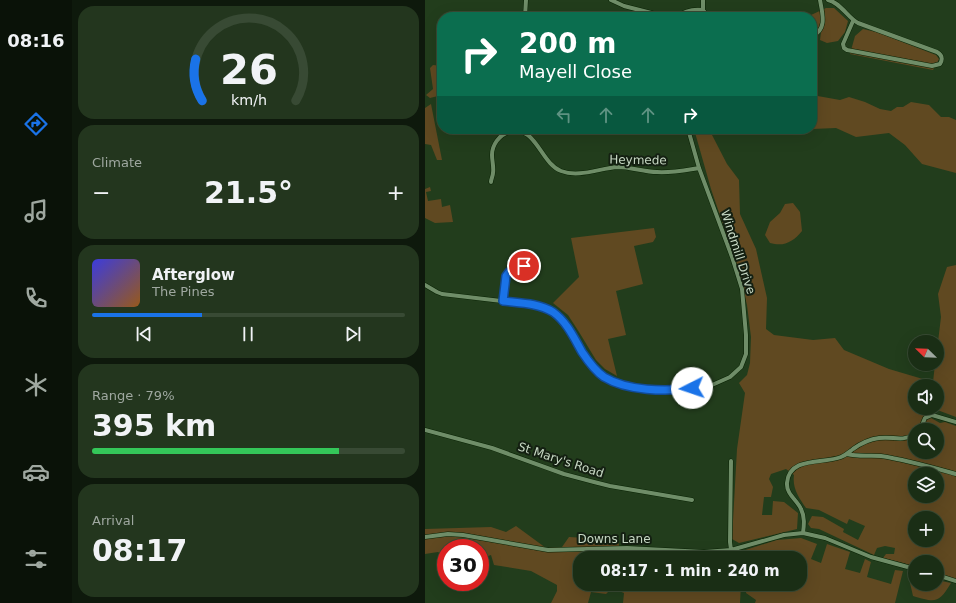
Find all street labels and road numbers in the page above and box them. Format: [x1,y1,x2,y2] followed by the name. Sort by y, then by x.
[609,152,667,168] street label: Heymede
[718,208,758,296] street label: Windmill Drive
[516,440,606,480] street label: St Mary's Road
[577,532,651,546] street label: Downs Lane

